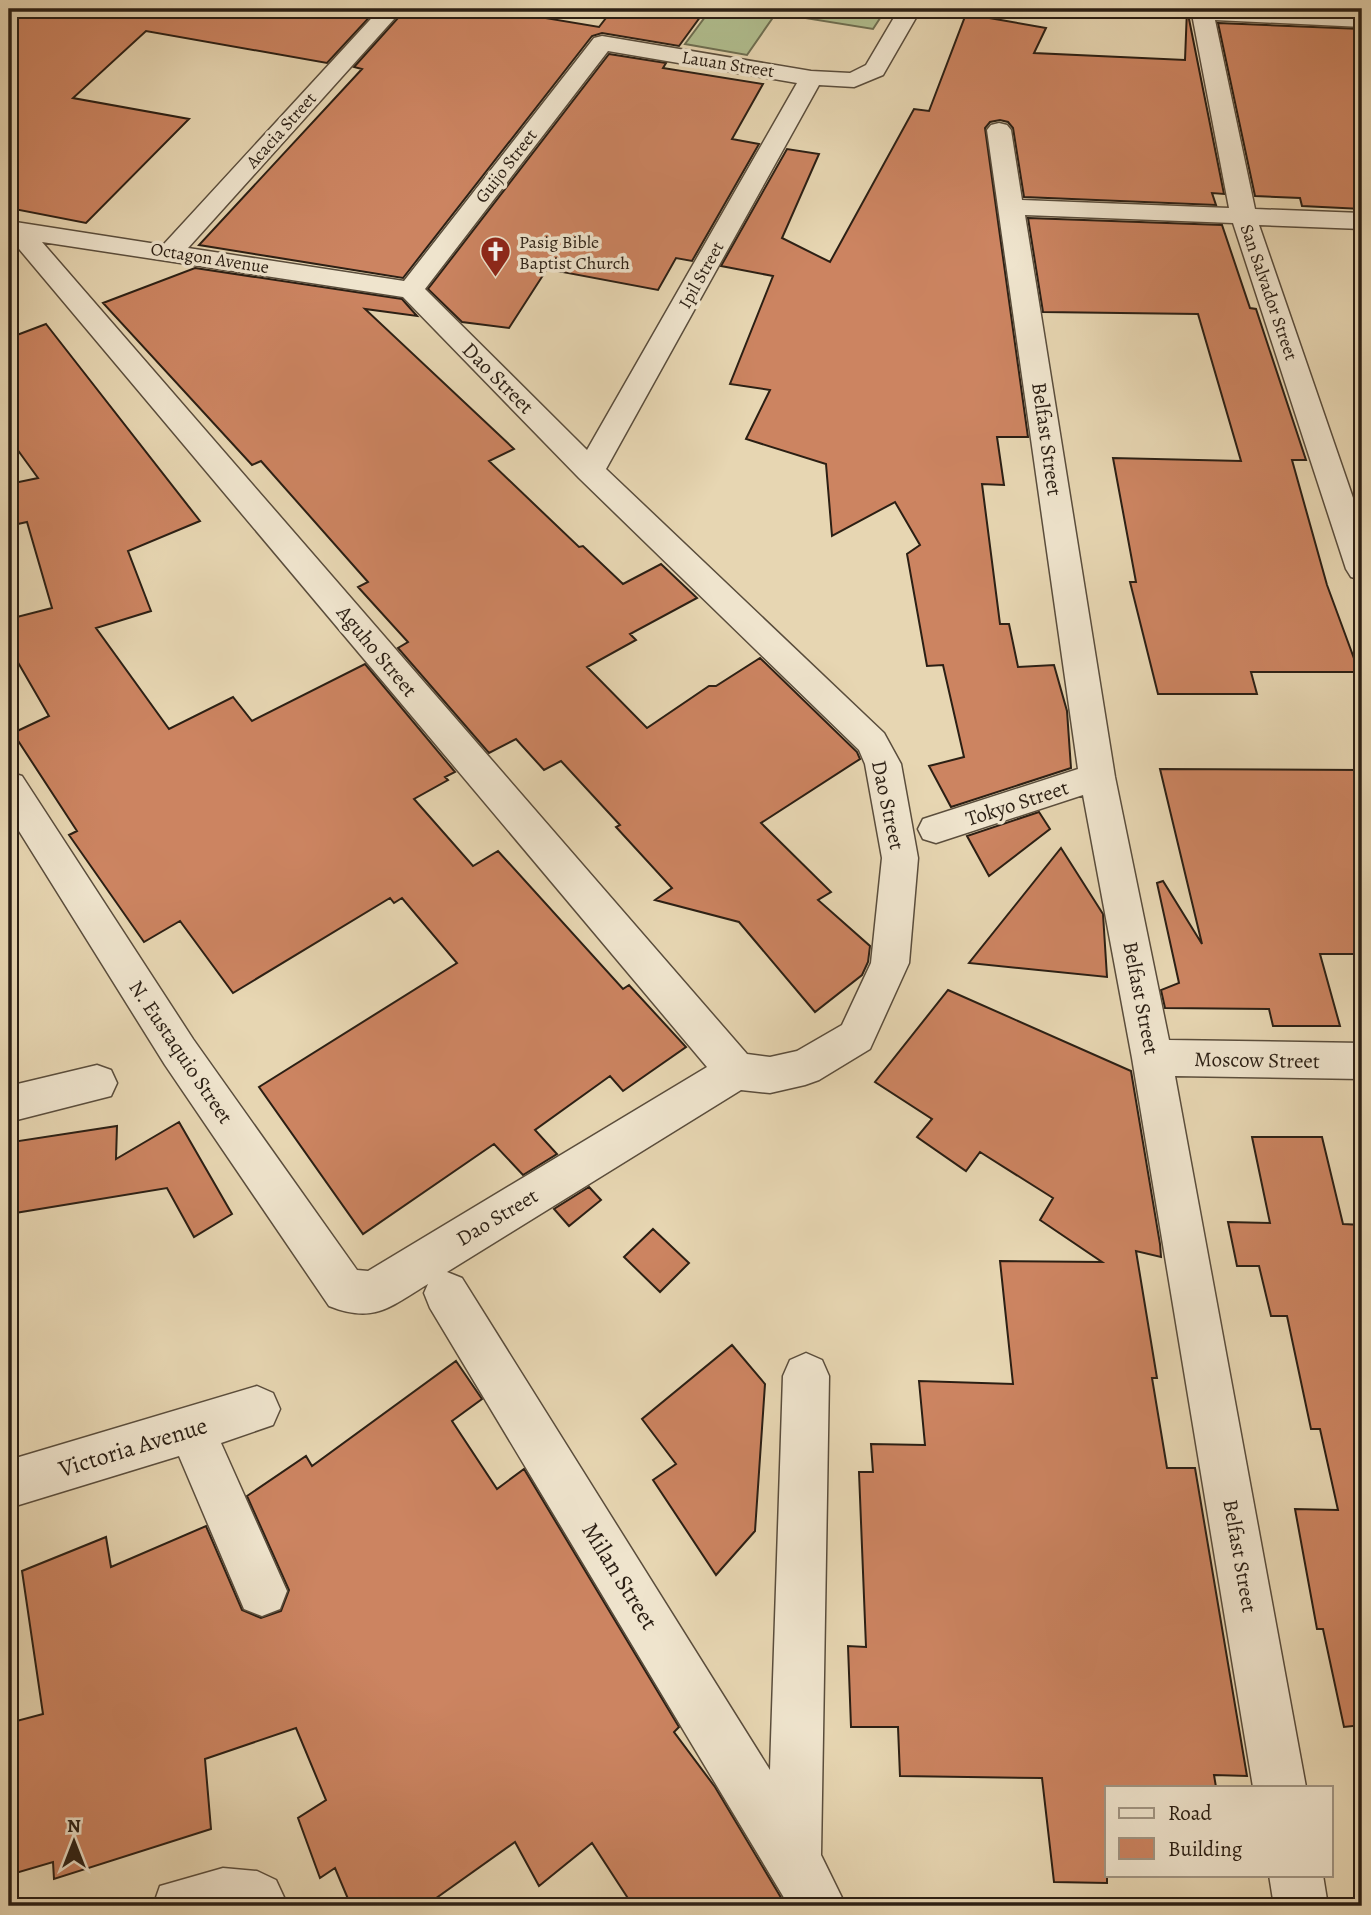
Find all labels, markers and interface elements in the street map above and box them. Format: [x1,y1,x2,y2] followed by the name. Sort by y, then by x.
[680,45,776,83] street label: Lauan Street
[240,87,322,174] street label: Acacia Street
[470,124,543,208] street label: Guijo Street
[1234,221,1304,363] street label: San Salvador Street
[519,230,630,275] place label: Pasig Bible Baptist Church
[479,235,513,279] church icon: Pasig Bible Baptist Church
[149,237,271,279] street label: Octagon Avenue
[673,237,729,313] street label: Ipil Street
[456,336,540,420] street label: Dao Street
[1025,380,1069,498] street label: Belfast Street
[330,598,424,703] street label: Aguho Street
[865,758,911,852] street label: Dao Street
[962,773,1072,833] street label: Tokyo Street
[1116,939,1166,1057] street label: Belfast Street
[123,975,239,1129] street label: N. Eustaquio Street
[1194,1045,1320,1075] street label: Moscow Street
[451,1182,543,1252] street label: Dao Street
[54,1409,211,1485] street label: Victoria Avenue
[1216,1497,1264,1615] street label: Belfast Street
[574,1516,666,1636] street label: Milan Street
[1105,1786,1332,1876] legend
[1168,1799,1212,1827] text: Road
[38,1806,108,1876] north arrow
[67,1813,81,1839] text: N
[1168,1835,1243,1863] text: Building

